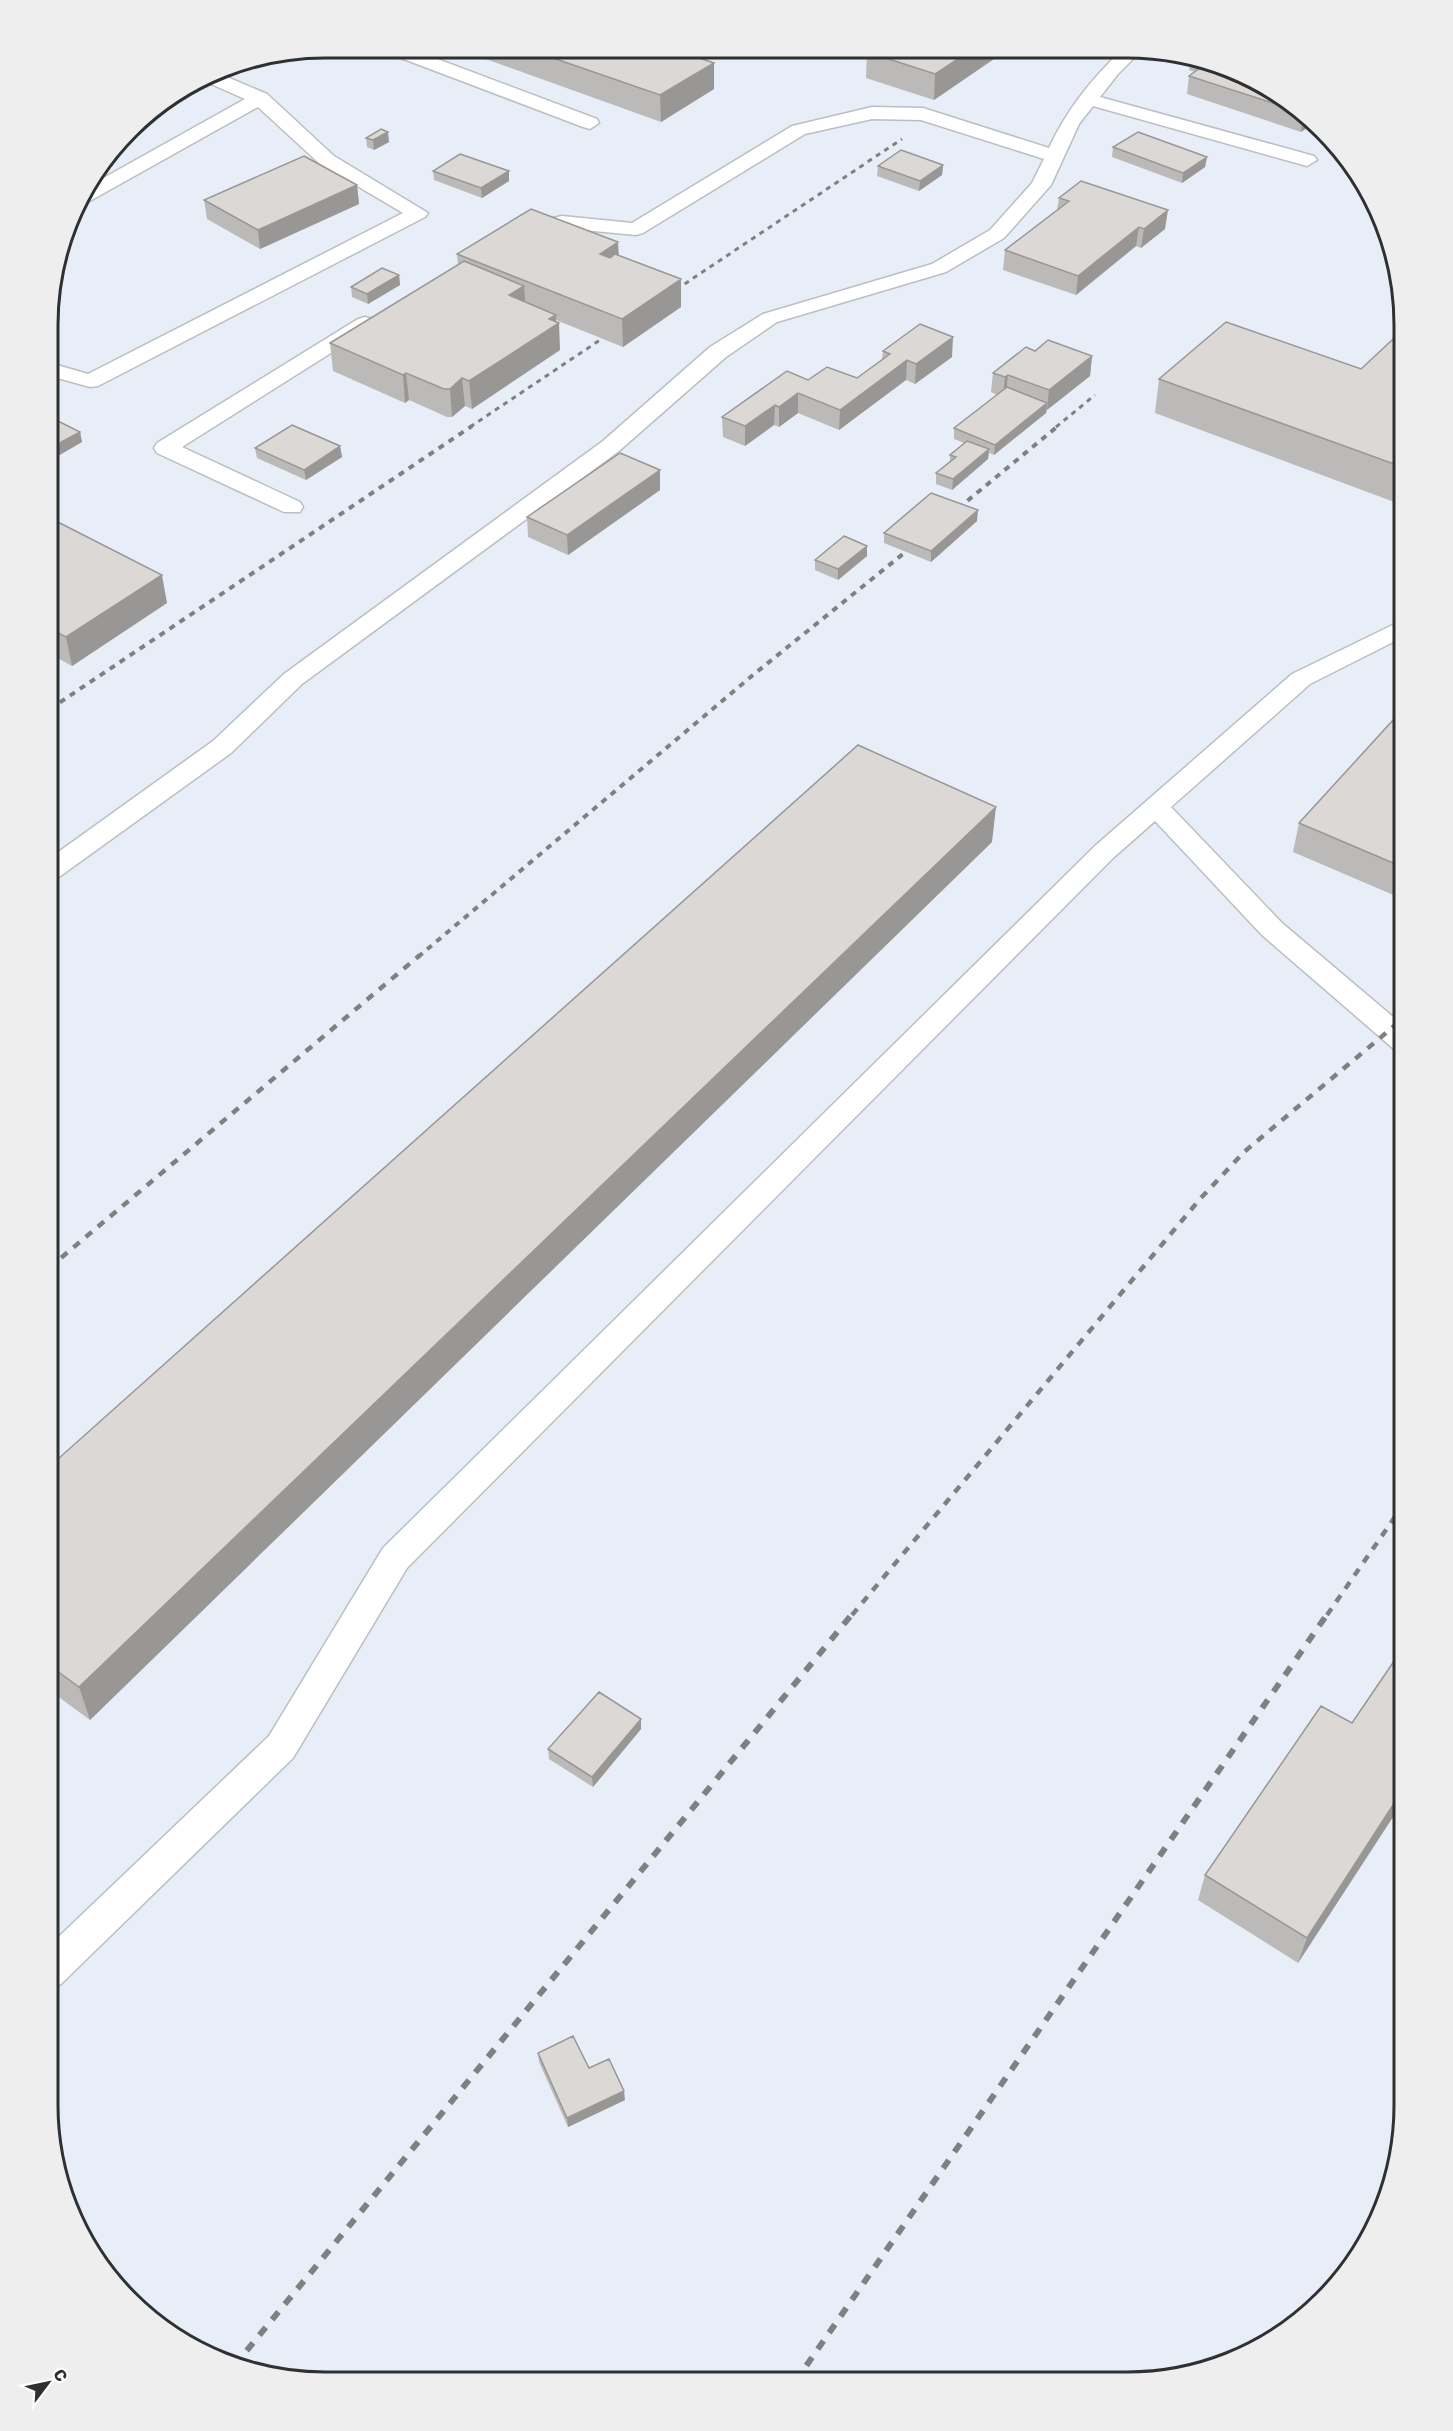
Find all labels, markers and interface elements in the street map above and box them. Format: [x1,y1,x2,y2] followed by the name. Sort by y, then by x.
[18,2353,78,2413] north arrow
[49,2366,71,2385] text: С

